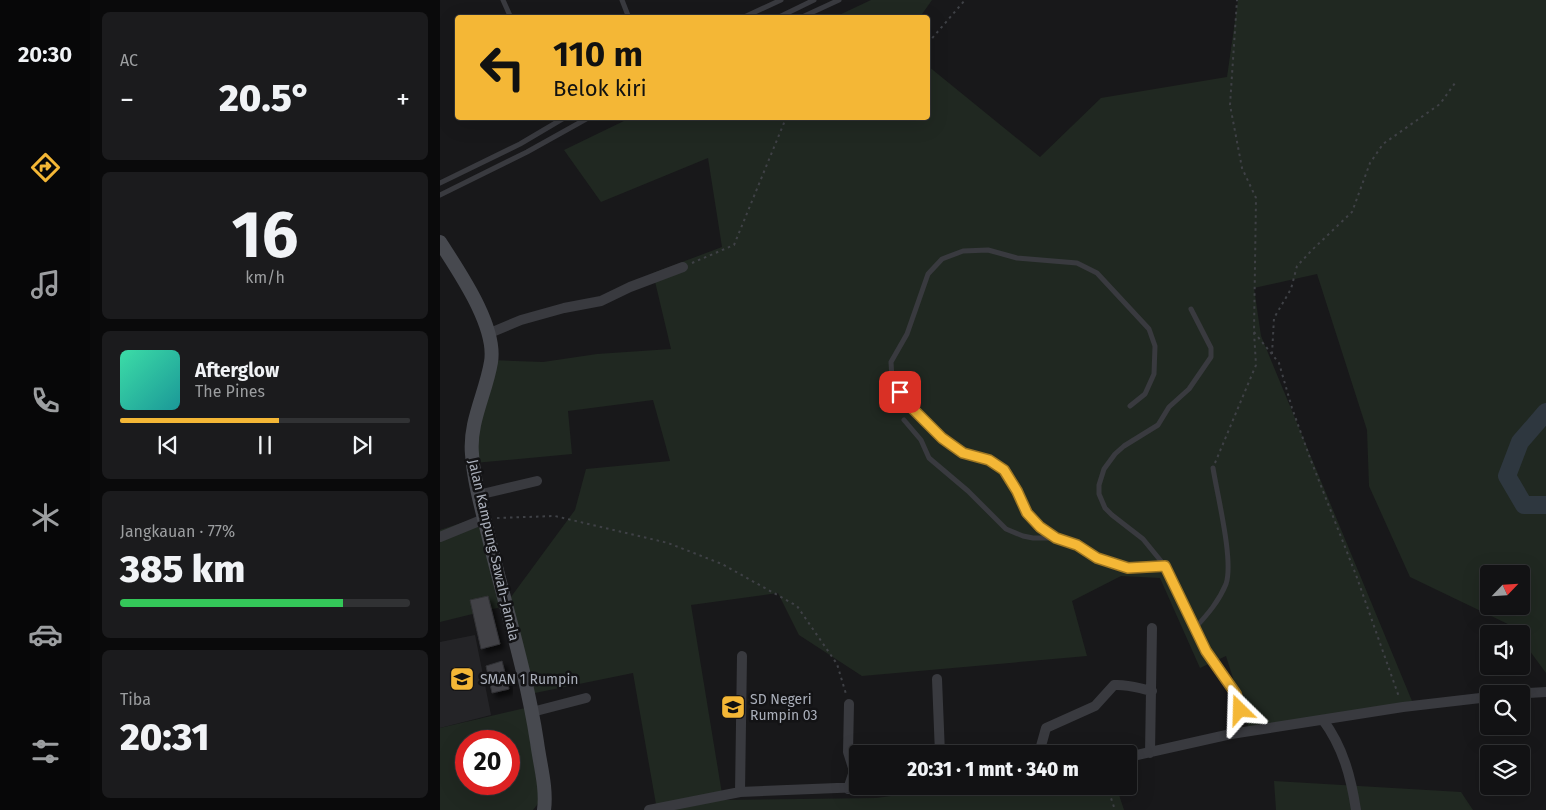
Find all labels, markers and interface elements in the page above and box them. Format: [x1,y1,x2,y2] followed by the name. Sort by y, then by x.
[553,33,643,75] text: 110 m
[470,35,535,100] icon: left
[18,41,72,68] text: 20:30
[120,51,138,70] text: AC
[219,75,311,121] text: 20.5°
[553,75,647,102] text: Belok kiri
[120,83,134,116] text: −
[396,83,410,116] text: +
[28,150,63,185] icon: directions
[232,196,298,274] text: 16
[28,267,63,302] icon: music
[245,268,285,287] text: km/h
[195,359,279,382] text: Afterglow
[879,371,921,413] pin
[886,378,914,406] icon: arrive
[195,382,265,401] text: The Pines
[28,383,63,418] icon: phone
[154,431,182,459] icon: previous
[251,431,279,459] icon: pause
[348,431,376,459] icon: next
[464,458,523,643] street label: Jalan Kampung Sawah–Janala
[28,500,63,535] icon: climate
[120,522,235,541] text: Jangkauan · 77%
[120,546,245,592] text: 385 km
[1480,565,1530,615] north arrow
[1480,565,1530,795] map controls
[28,617,63,652] icon: car
[1480,625,1530,675] button: sound
[449,666,475,692] school or university icon: SMAN 1 Rumpin
[480,671,579,688] place label: SMAN 1 Rumpin
[1213,683,1265,735] position arrow
[1480,685,1530,735] button: search
[120,690,151,709] text: Tiba
[750,691,817,724] place label: SD Negeri Rumpin 03
[720,694,746,720] school or university icon: SD Negeri Rumpin 03
[120,714,209,760] text: 20:31
[455,730,520,795] speed limit sign: 20
[28,734,63,769] icon: filters
[1480,745,1530,795] button: layers
[907,758,1079,781] text: 20:31 · 1 mnt · 340 m

